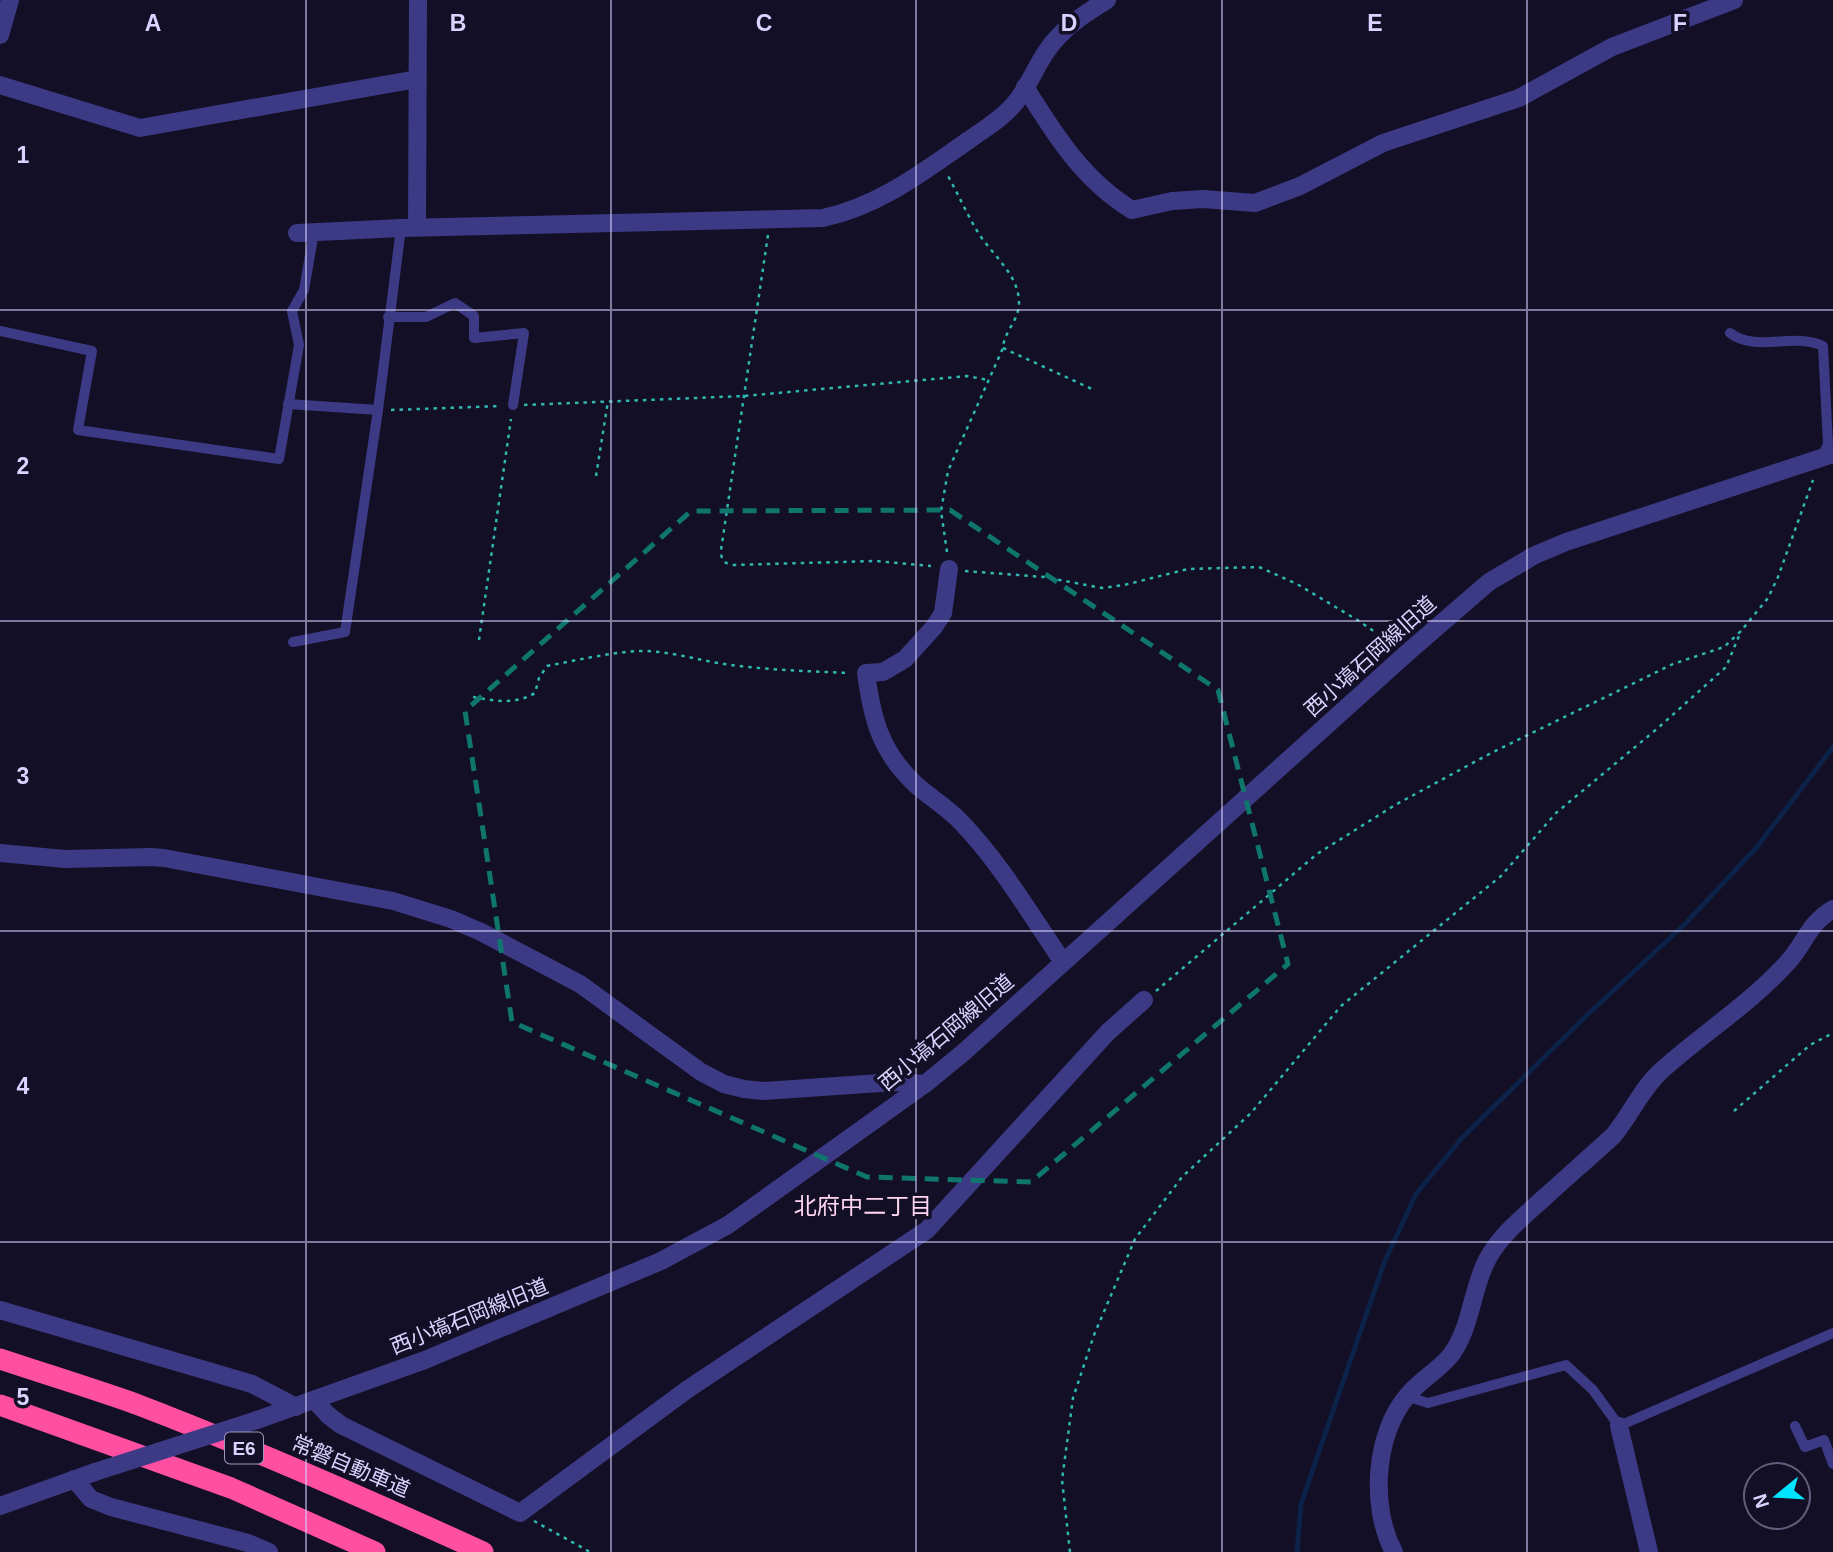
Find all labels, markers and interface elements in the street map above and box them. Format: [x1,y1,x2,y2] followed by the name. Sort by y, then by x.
[145,10,161,36] text: A
[450,10,466,36] text: B
[756,10,772,36] text: C
[1061,10,1077,36] text: D
[1367,10,1383,36] text: E
[1673,10,1687,36] text: F
[17,142,30,168] text: 1
[17,453,29,479] text: 2
[1300,591,1440,721] street label: 西小塙石岡線旧道
[17,763,29,789] text: 3
[874,969,1018,1095] street label: 西小塙石岡線旧道
[17,1073,30,1099] text: 4
[794,1193,932,1219] district label: 北府中二丁目
[387,1274,551,1358] street label: 西小塙石岡線旧道
[17,1384,30,1410] text: 5
[289,1431,413,1501] street label: 常磐自動車道
[225,1432,263,1464] road number: E6
[1742,1461,1812,1531] north arrow
[1749,1491,1773,1511] text: N

